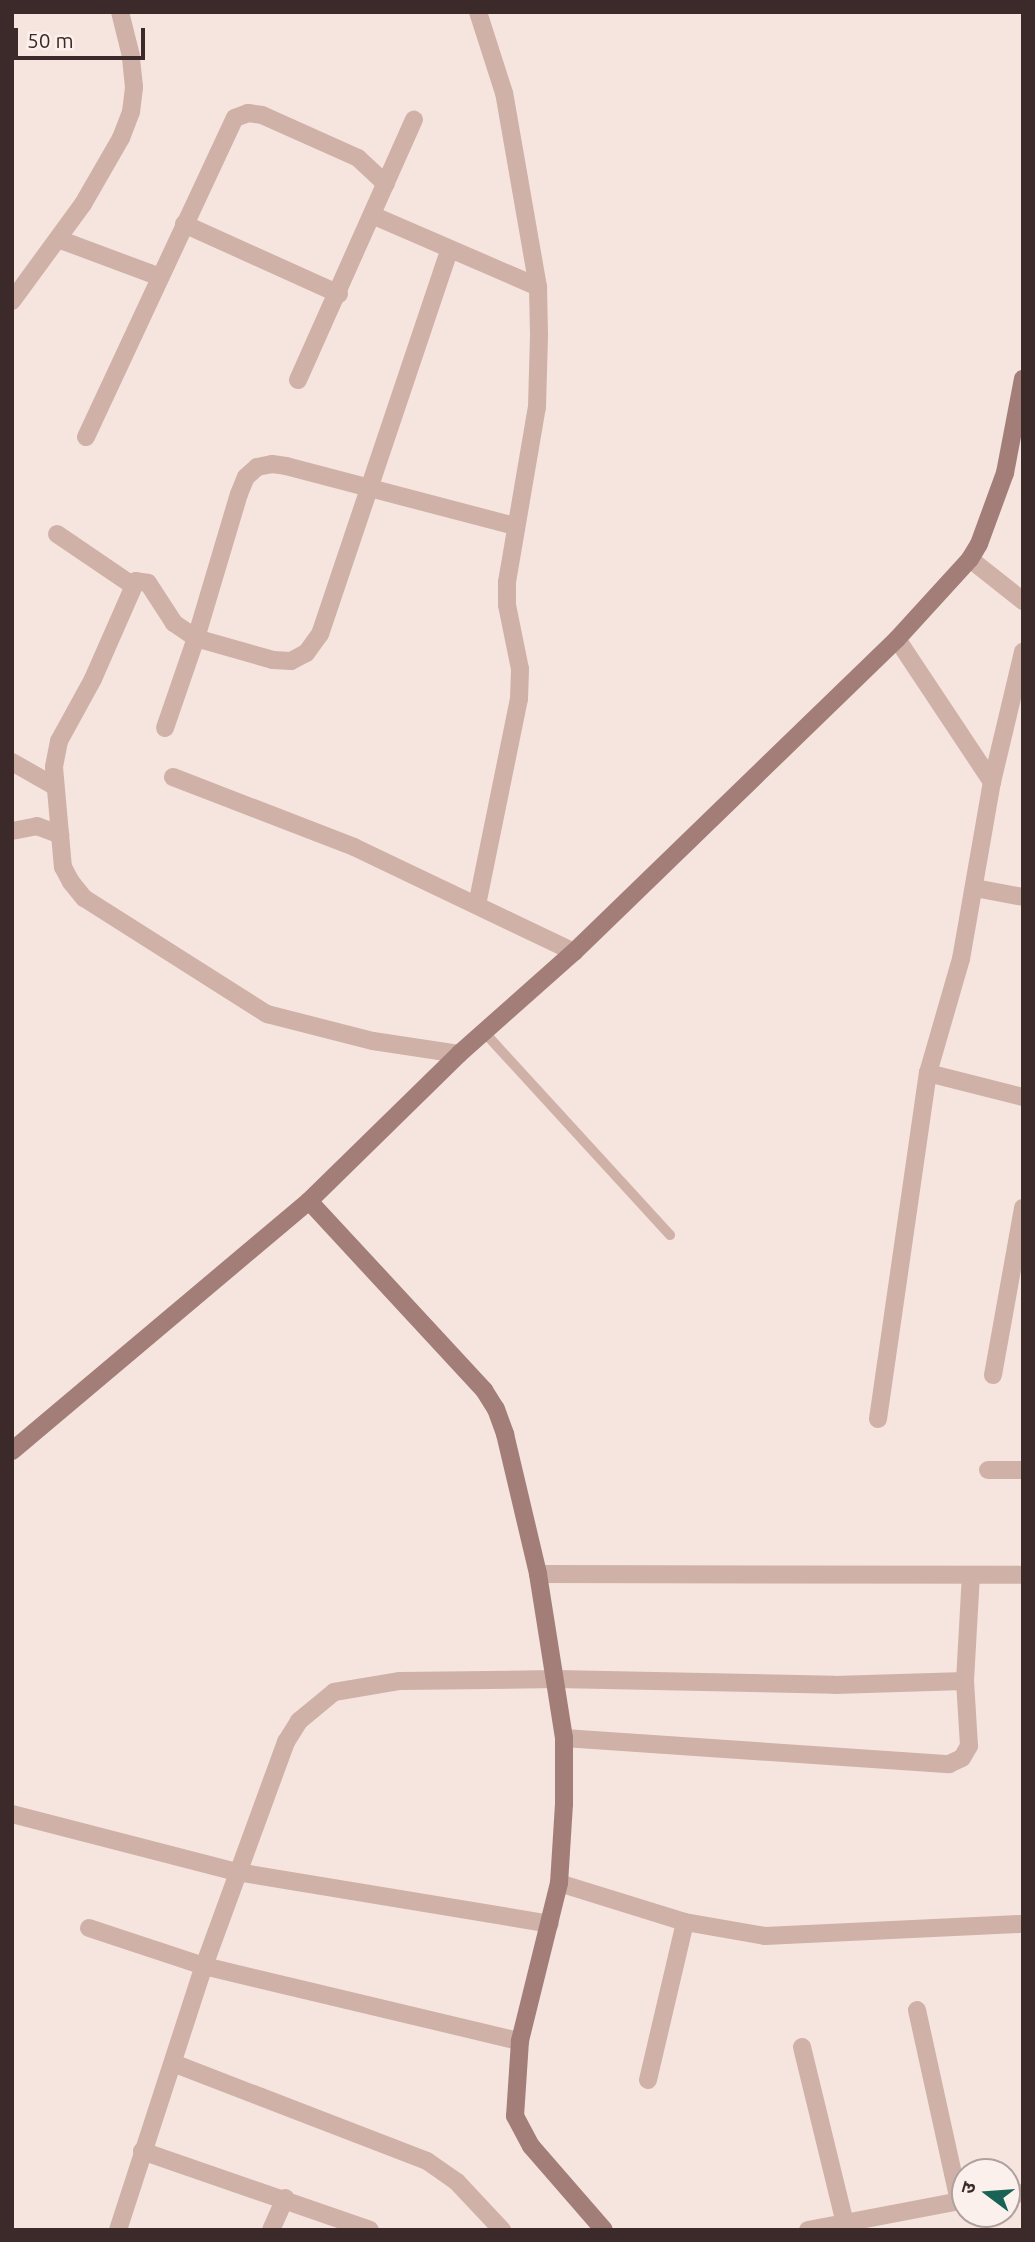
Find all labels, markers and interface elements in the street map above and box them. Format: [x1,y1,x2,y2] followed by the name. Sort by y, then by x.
[18,14,149,58] scale bar
[27,28,74,52] text: 50 m
[951,2158,1021,2228] north arrow
[956,2179,980,2196] text: उ

